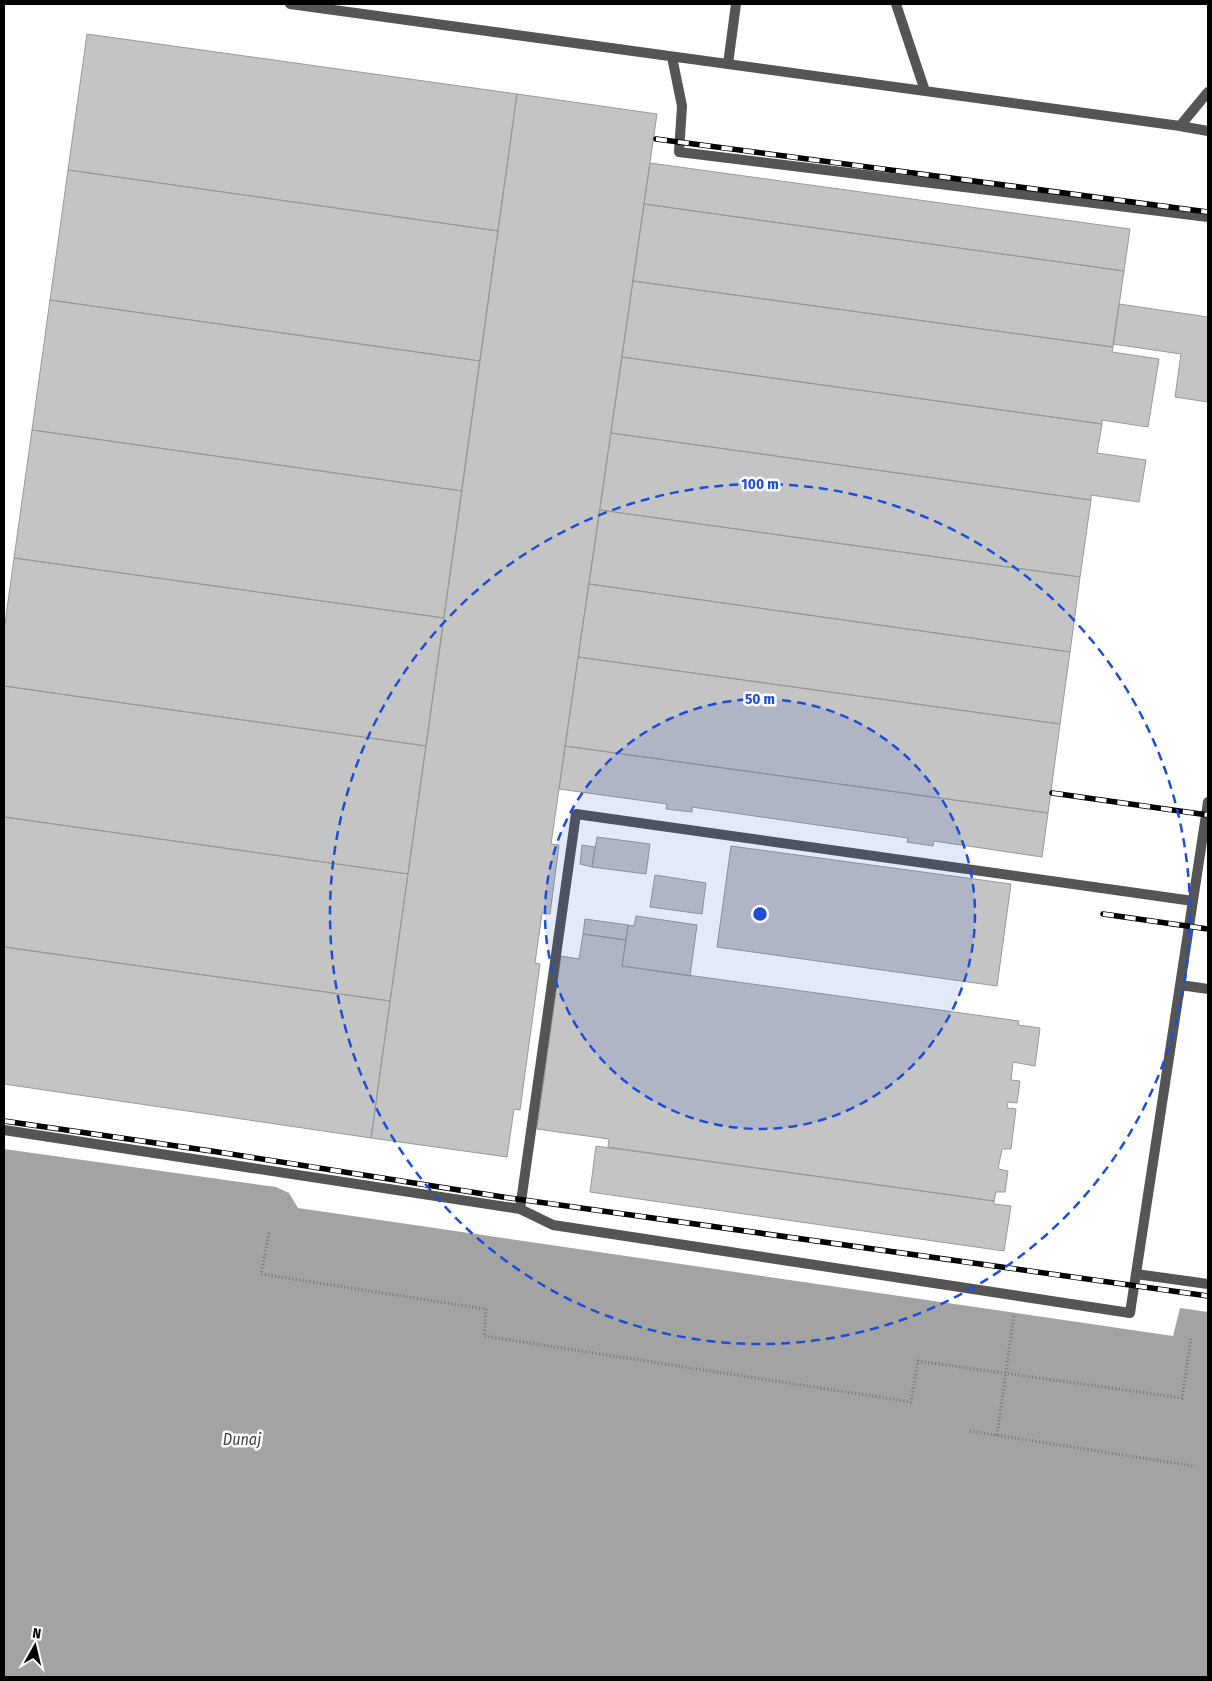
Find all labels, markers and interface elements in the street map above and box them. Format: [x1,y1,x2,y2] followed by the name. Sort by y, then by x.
[741,475,779,493] text: 100 m
[745,690,775,708] text: 50 m
[751,905,769,923] centre of rings
[223,1430,261,1449] water label: Dunaj
[10,1621,60,1671] north arrow
[31,1625,42,1643] text: N

